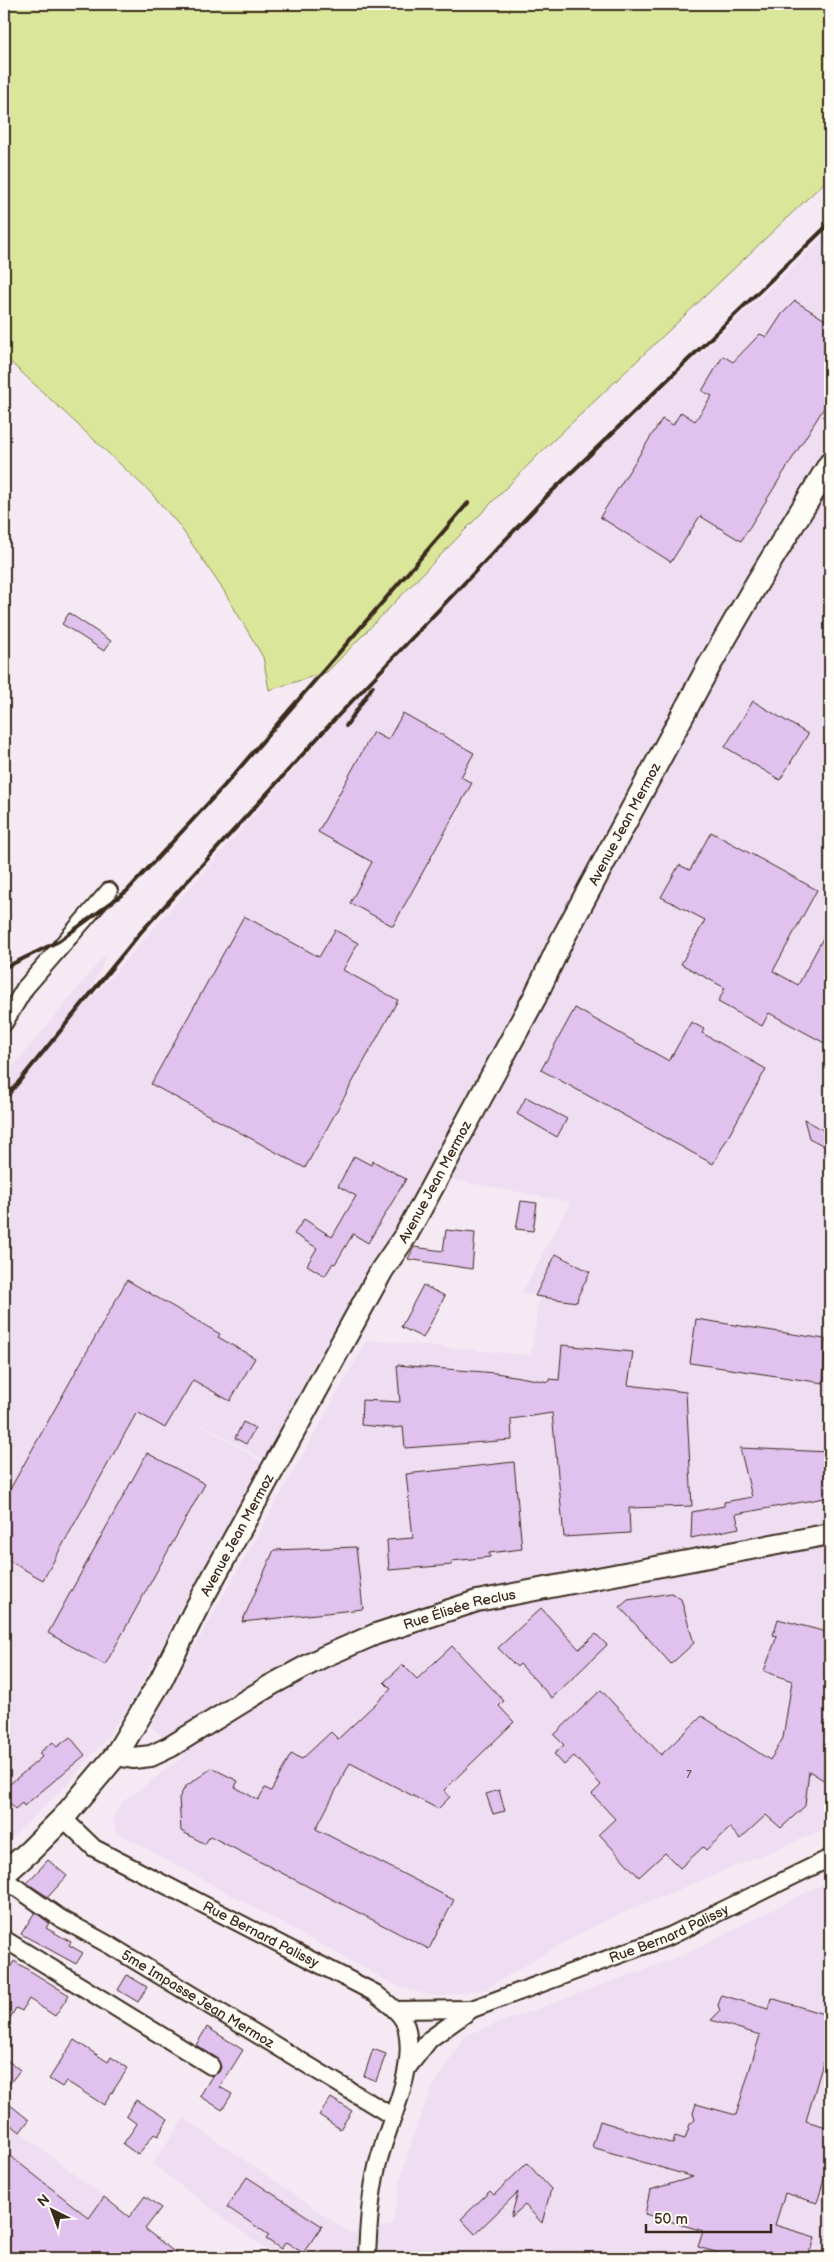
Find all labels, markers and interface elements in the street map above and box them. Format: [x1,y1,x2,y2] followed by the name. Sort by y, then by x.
[585,760,665,888] street label: Avenue Jean Mermoz
[395,1118,475,1246] street label: Avenue Jean Mermoz
[197,1471,278,1599] street label: Avenue Jean Mermoz
[401,1586,517,1634] street label: Rue Élisée Reclus
[686,1768,692,1781] house number: 7
[200,1898,322,1972] street label: Rue Bernard Palissy
[607,1901,732,1967] street label: Rue Bernard Palissy
[118,1946,277,2052] street label: 5me Impasse Jean Mermoz
[28,2184,78,2234] north arrow
[34,2191,53,2211] text: N
[646,2202,772,2234] scale bar
[654,2210,688,2229] text: 50 m

